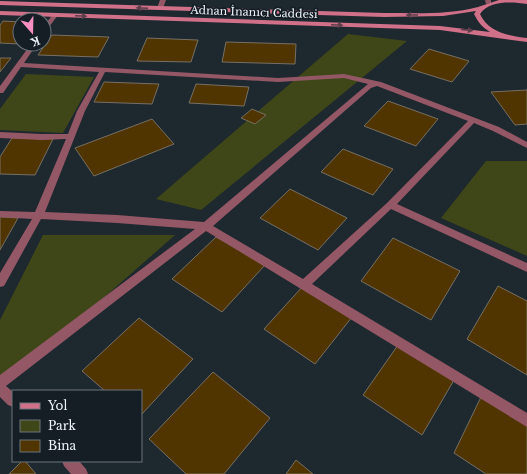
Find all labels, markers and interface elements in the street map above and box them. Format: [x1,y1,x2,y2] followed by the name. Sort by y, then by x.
[189,3,318,21] street label: Adnan İnanıcı Caddesi
[135,5,148,11] one-way arrow
[12,12,52,52] north arrow
[405,12,418,18] one-way arrow
[75,13,88,19] one-way arrow
[331,21,343,28] one-way arrow
[461,27,473,34] one-way arrow
[28,33,42,50] text: K
[12,390,142,462] legend
[47,398,67,413] text: Yol
[48,418,76,433] text: Park
[48,438,77,453] text: Bina

